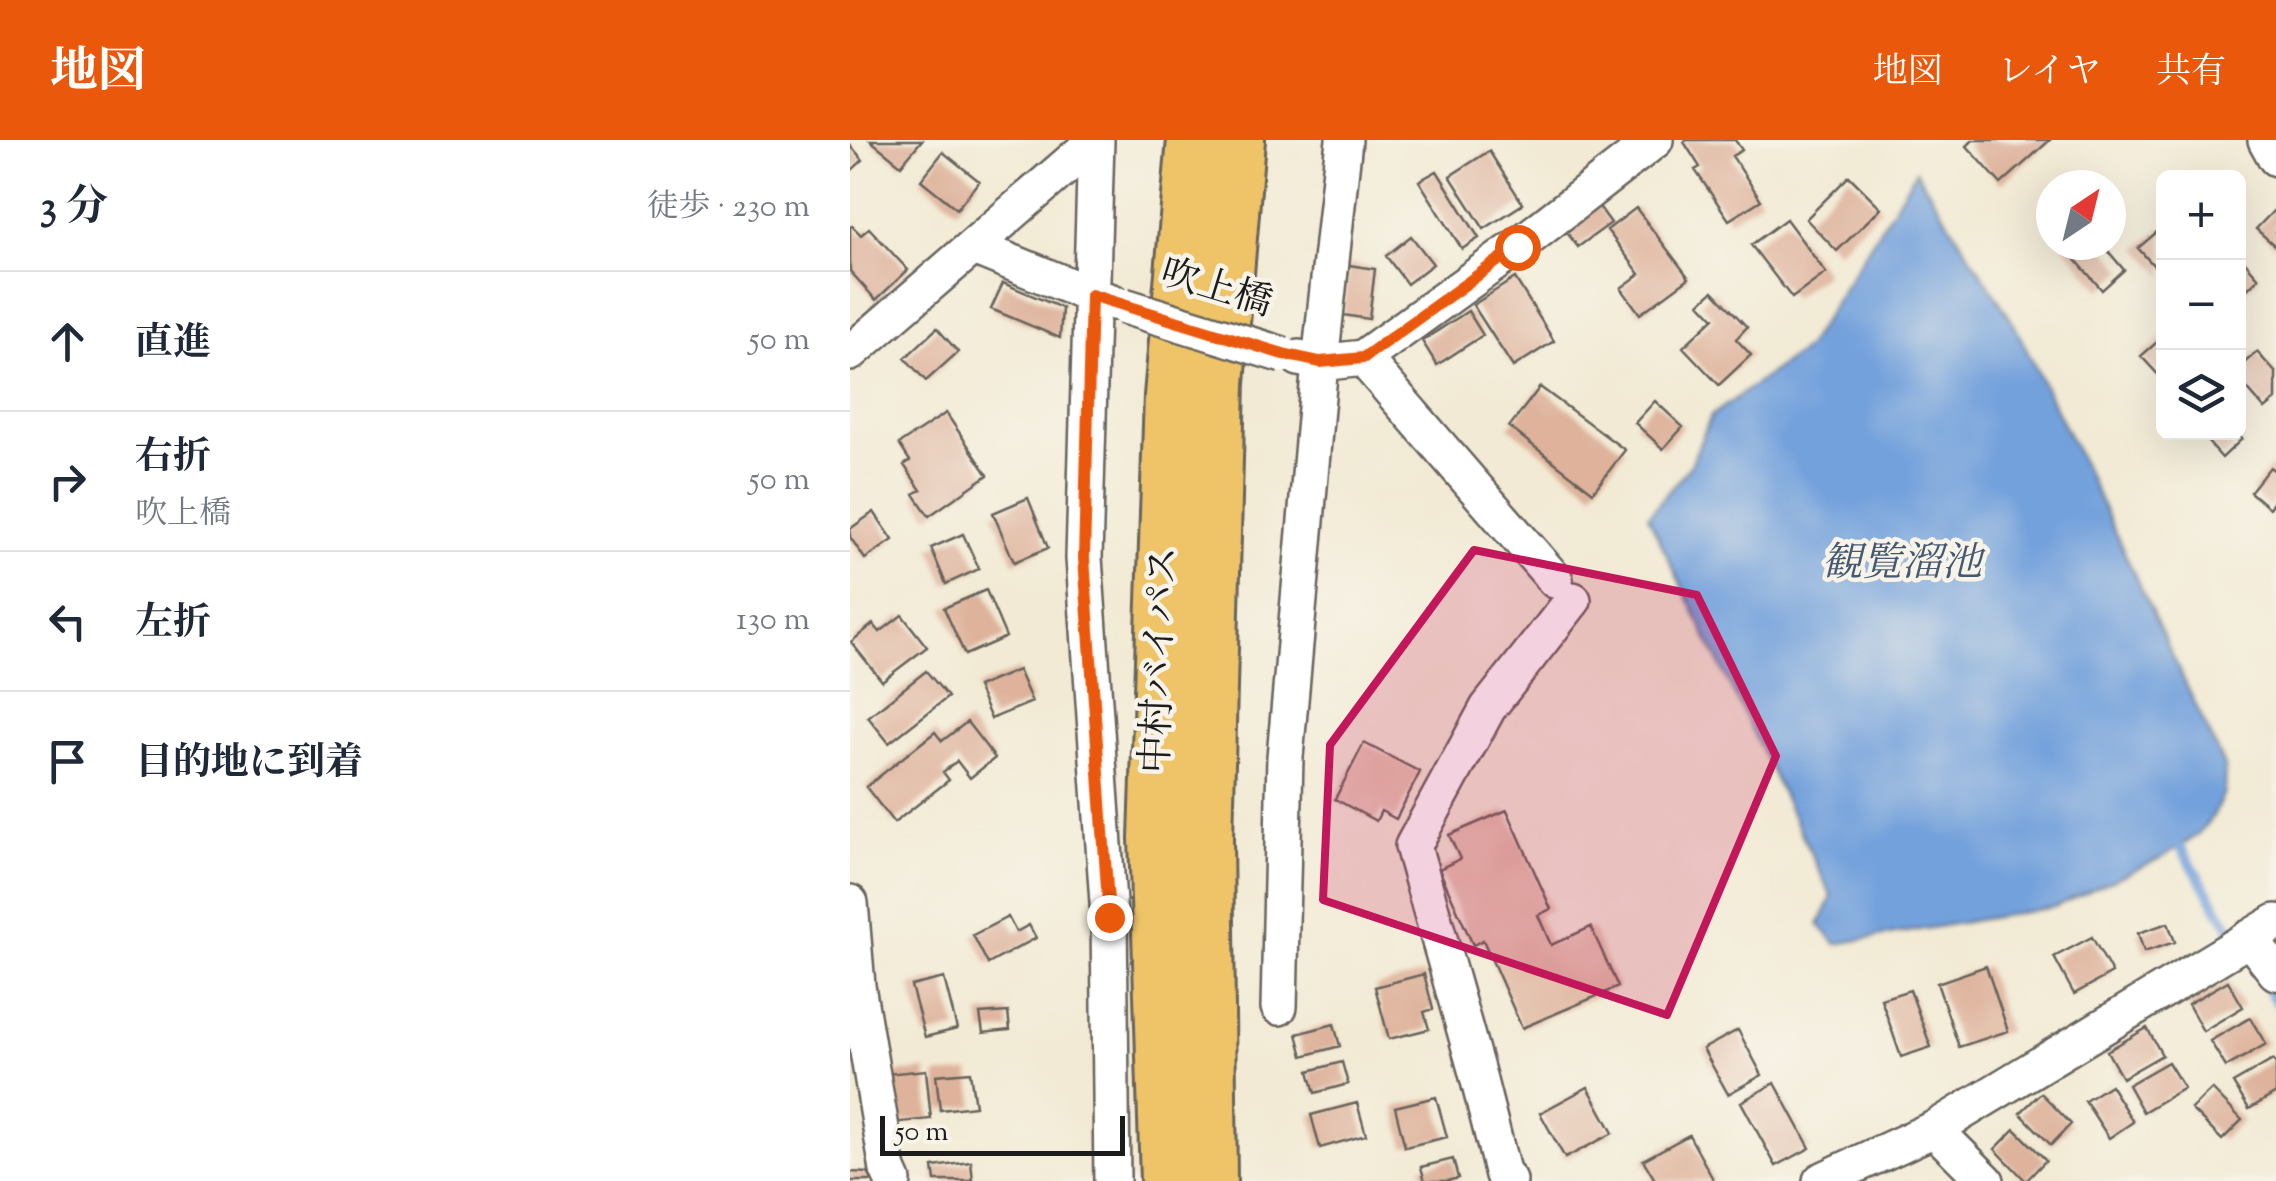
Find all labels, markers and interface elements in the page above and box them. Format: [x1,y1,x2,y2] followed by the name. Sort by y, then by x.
[50,40,146,109] text: 地図
[1873,48,1943,99] text: 地図
[1998,48,2101,99] text: レイヤ
[2156,48,2226,99] text: 共有
[2036,170,2126,260] north arrow
[2156,170,2246,440] map controls
[2156,170,2246,260] button: +
[40,179,108,239] text: 3 分
[646,185,810,231] text: 徒歩 · 230 m
[1495,225,1541,271] route start
[1154,248,1278,332] street label: 吹上橋
[2156,260,2246,350] button: −
[40,314,95,369] icon: ahead
[135,318,211,372] text: 直進
[749,318,810,364] text: 50 m
[2156,350,2246,440] button: layers
[135,432,211,486] text: 右折
[40,454,95,509] icon: right
[749,458,810,504] text: 50 m
[135,492,231,538] text: 吹上橋
[1822,537,1986,594] water label: 観覧溜池
[1131,546,1193,774] street label: 中村バイパス
[40,594,95,649] icon: left
[135,598,211,652] text: 左折
[736,598,810,644] text: 130 m
[40,734,95,789] icon: arrive
[135,738,363,792] text: 目的地に到着
[1087,895,1133,941] route end
[880,1111,1125,1156] scale bar
[895,1113,949,1153] text: 50 m

